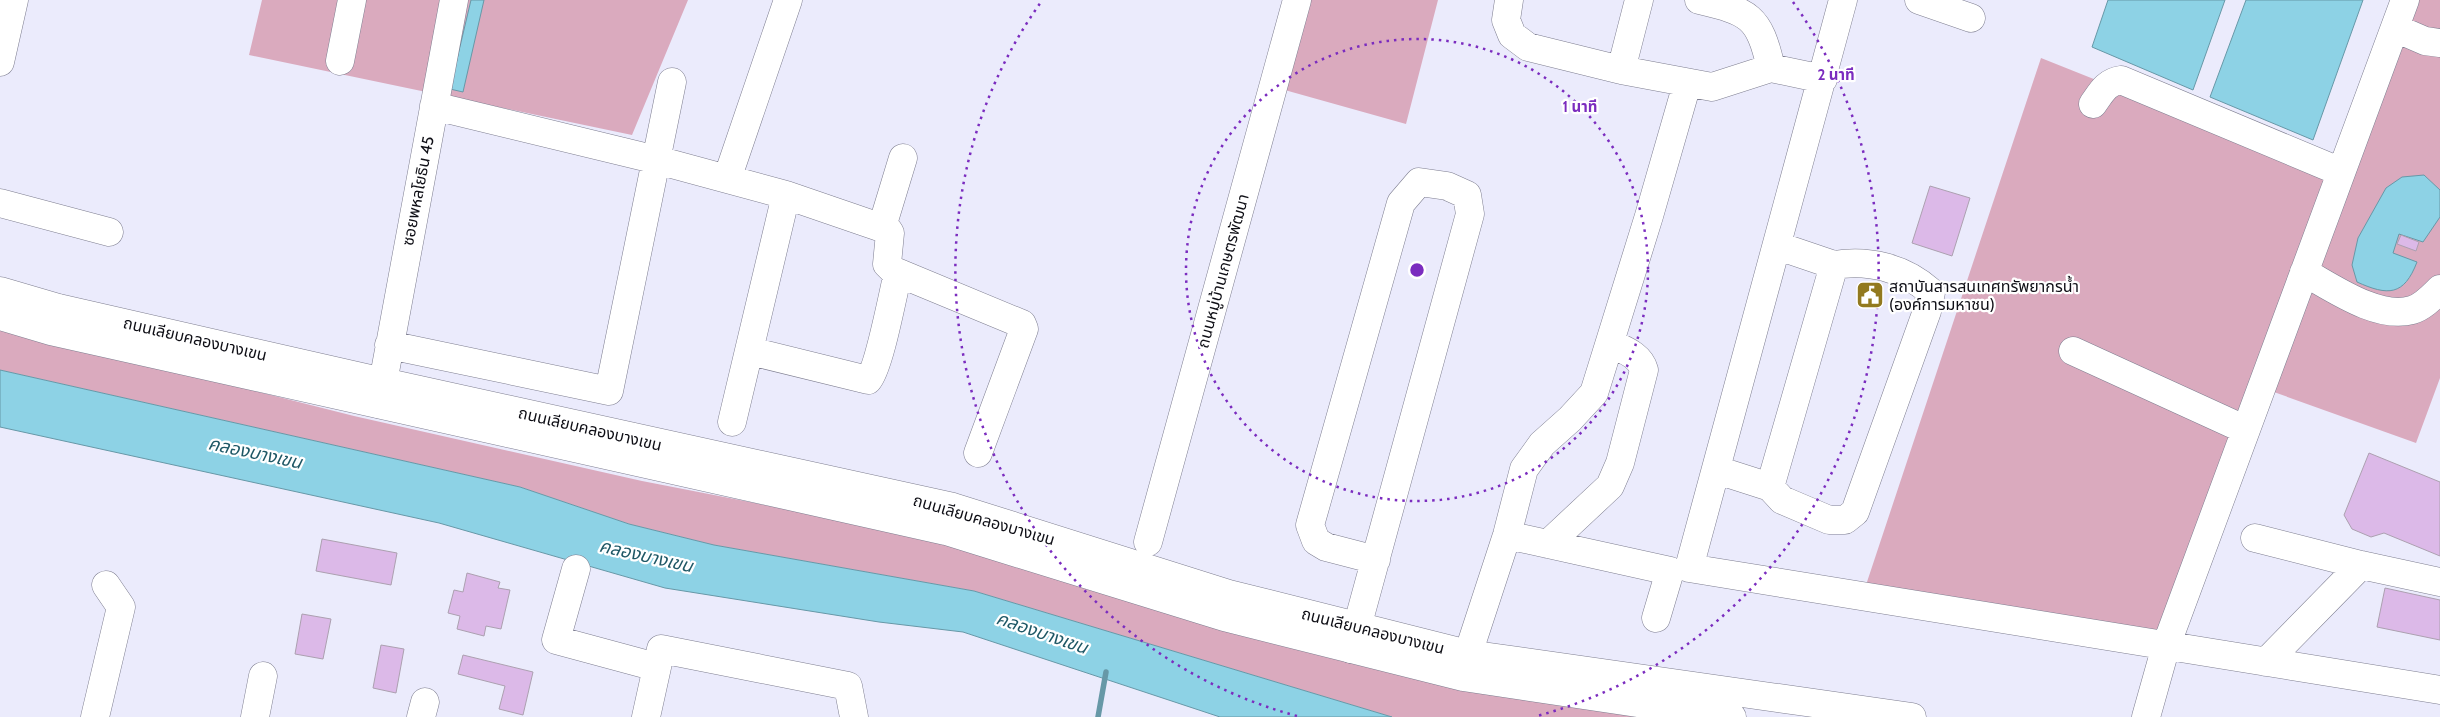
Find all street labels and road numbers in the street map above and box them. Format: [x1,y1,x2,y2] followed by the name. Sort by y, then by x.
[398,135,438,247] street label: ซอยพหลโยธิน 45
[1193,192,1253,350] street label: ถนนหมู่บ้านเกษตรพัฒนา
[121,313,269,365] street label: ถนนเลียบคลองบางเขน
[516,403,664,455] street label: ถนนเลียบคลองบางเขน
[911,491,1057,549] street label: ถนนเลียบคลองบางเขน
[1300,604,1446,658] street label: ถนนเลียบคลองบางเขน

